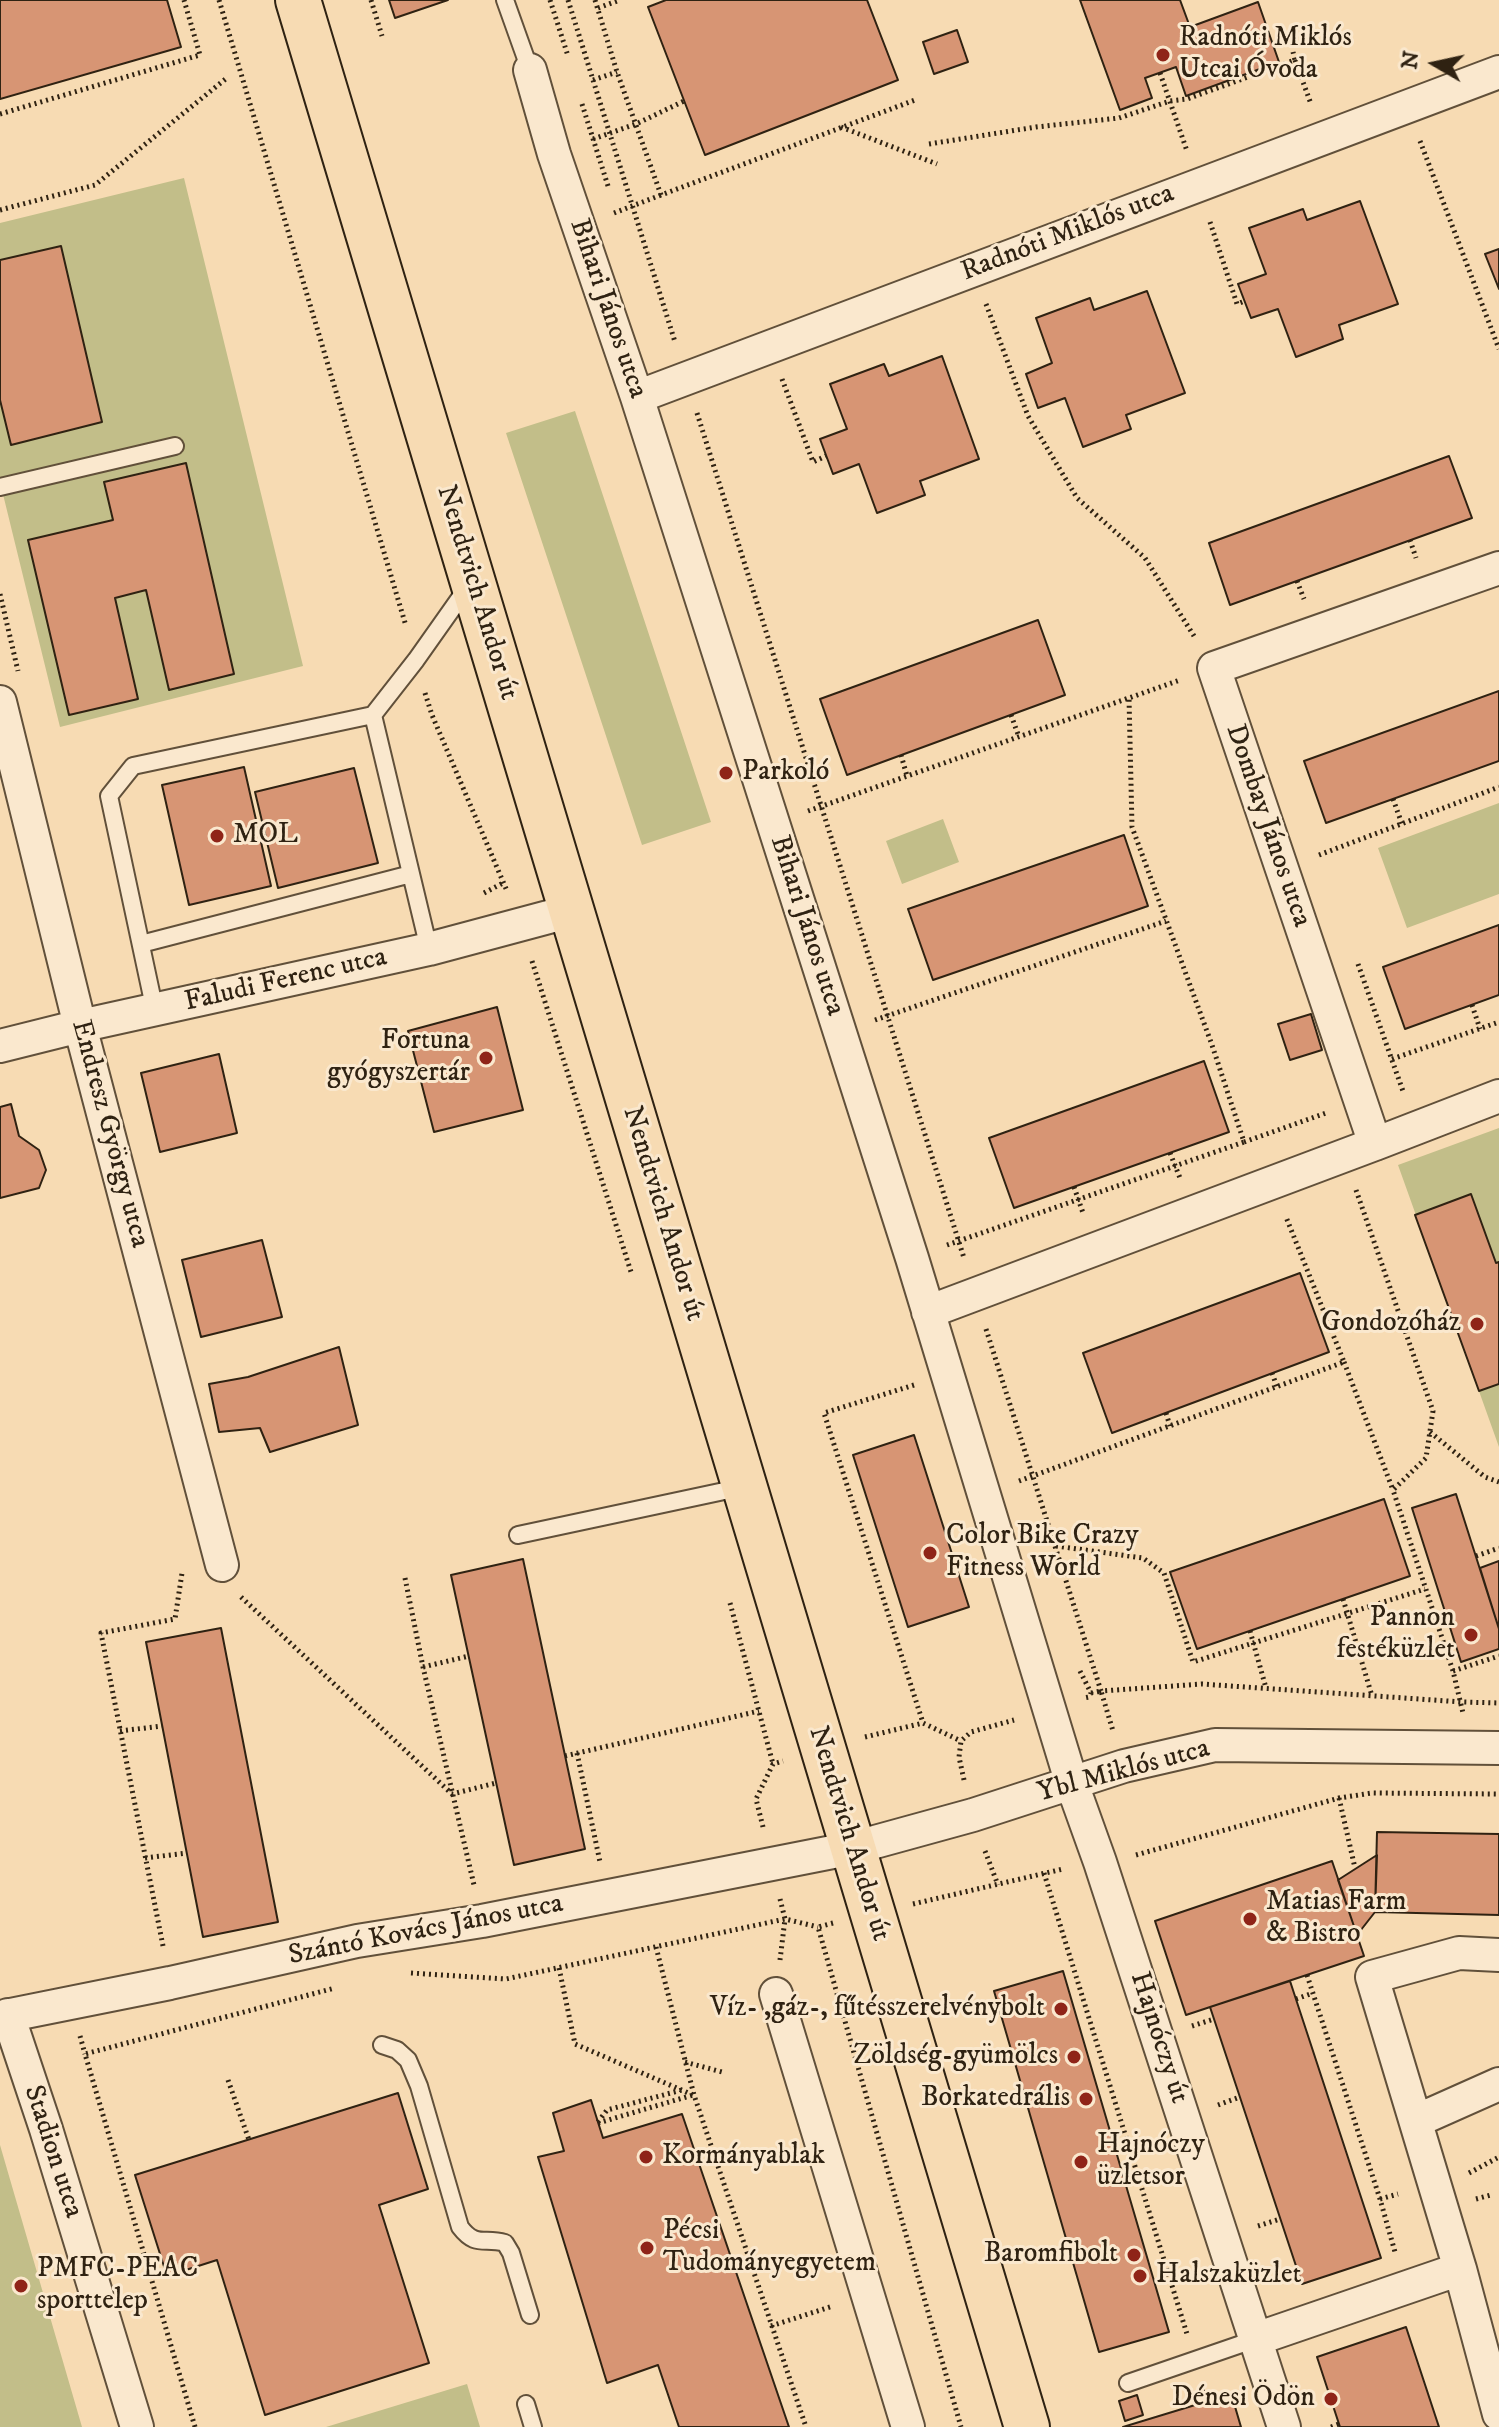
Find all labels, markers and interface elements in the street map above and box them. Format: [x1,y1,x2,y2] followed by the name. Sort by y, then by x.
[1179,22,1352,88] place label: Radnóti Miklós Utcai Óvoda
[1395,24,1475,104] north arrow
[1154,46,1172,64] marker: Radnóti Miklós Utcai Óvoda
[1396,49,1426,71] text: N
[957,178,1179,290] street label: Radnóti Miklós utca
[561,215,653,403] street label: Bihari János utca
[427,482,525,704] street label: Nendtvich Andor út
[1217,720,1317,932] street label: Dombay János utca
[742,756,829,790] place label: Parkoló
[717,764,735,782] marker: Parkoló
[233,819,298,853] place label: MOL
[208,827,226,845] marker: MOL
[761,832,851,1020] street label: Bihari János utca
[182,941,390,1021] street label: Faludi Ferenc utca
[62,1017,156,1251] street label: Endresz György utca
[327,1025,470,1091] place label: Fortuna gyógyszertár
[477,1049,495,1067] marker: Fortuna gyógyszertár
[613,1103,711,1325] street label: Nendtvich Andor út
[1321,1307,1461,1341] place label: Gondozóház
[1468,1315,1486,1333] marker: Gondozóház
[946,1520,1139,1586] place label: Color Bike Crazy Fitness World
[921,1544,939,1562] marker: Color Bike Crazy Fitness World
[1336,1602,1455,1668] place label: Pannon festéküzlet
[1462,1626,1480,1644] marker: Pannon festéküzlet
[799,1723,897,1945] street label: Nendtvich Andor út
[1034,1733,1214,1811] street label: Ybl Miklós utca
[1266,1886,1407,1952] place label: Matias Farm & Bistro
[286,1888,566,1974] street label: Szántó Kovács János utca
[1241,1910,1259,1928] marker: Matias Farm & Bistro
[1121,1968,1195,2108] street label: Hajnóczy út
[710,1992,1045,2026] place label: Víz- ,gáz-, fűtésszerelvénybolt
[1052,2000,1070,2018] marker: Víz- ,gáz-, fűtésszerelvénybolt
[853,2040,1058,2074] place label: Zöldség-gyümölcs
[1065,2048,1083,2066] marker: Zöldség-gyümölcs
[15,2081,89,2223] street label: Stadion utca
[921,2082,1070,2116] place label: Borkatedrális
[1077,2090,1095,2108] marker: Borkatedrális
[1097,2129,1205,2195] place label: Hajnóczy üzletsor
[662,2140,825,2174] place label: Kormányablak
[637,2148,655,2166] marker: Kormányablak
[1072,2153,1090,2171] marker: Hajnóczy üzletsor
[663,2215,876,2281] place label: Pécsi Tudományegyetem
[984,2238,1118,2272] place label: Baromfibolt
[638,2239,656,2257] marker: Pécsi Tudományegyetem
[1125,2246,1143,2264] marker: Baromfibolt
[37,2253,198,2319] place label: PMFC-PEAC sporttelep
[1156,2259,1301,2293] place label: Halszaküzlet
[1131,2267,1149,2285] marker: Halszaküzlet
[12,2277,30,2295] marker: PMFC-PEAC sporttelep
[1172,2382,1315,2416] place label: Dénesi Ödön
[1322,2390,1340,2408] marker: Dénesi Ödön

